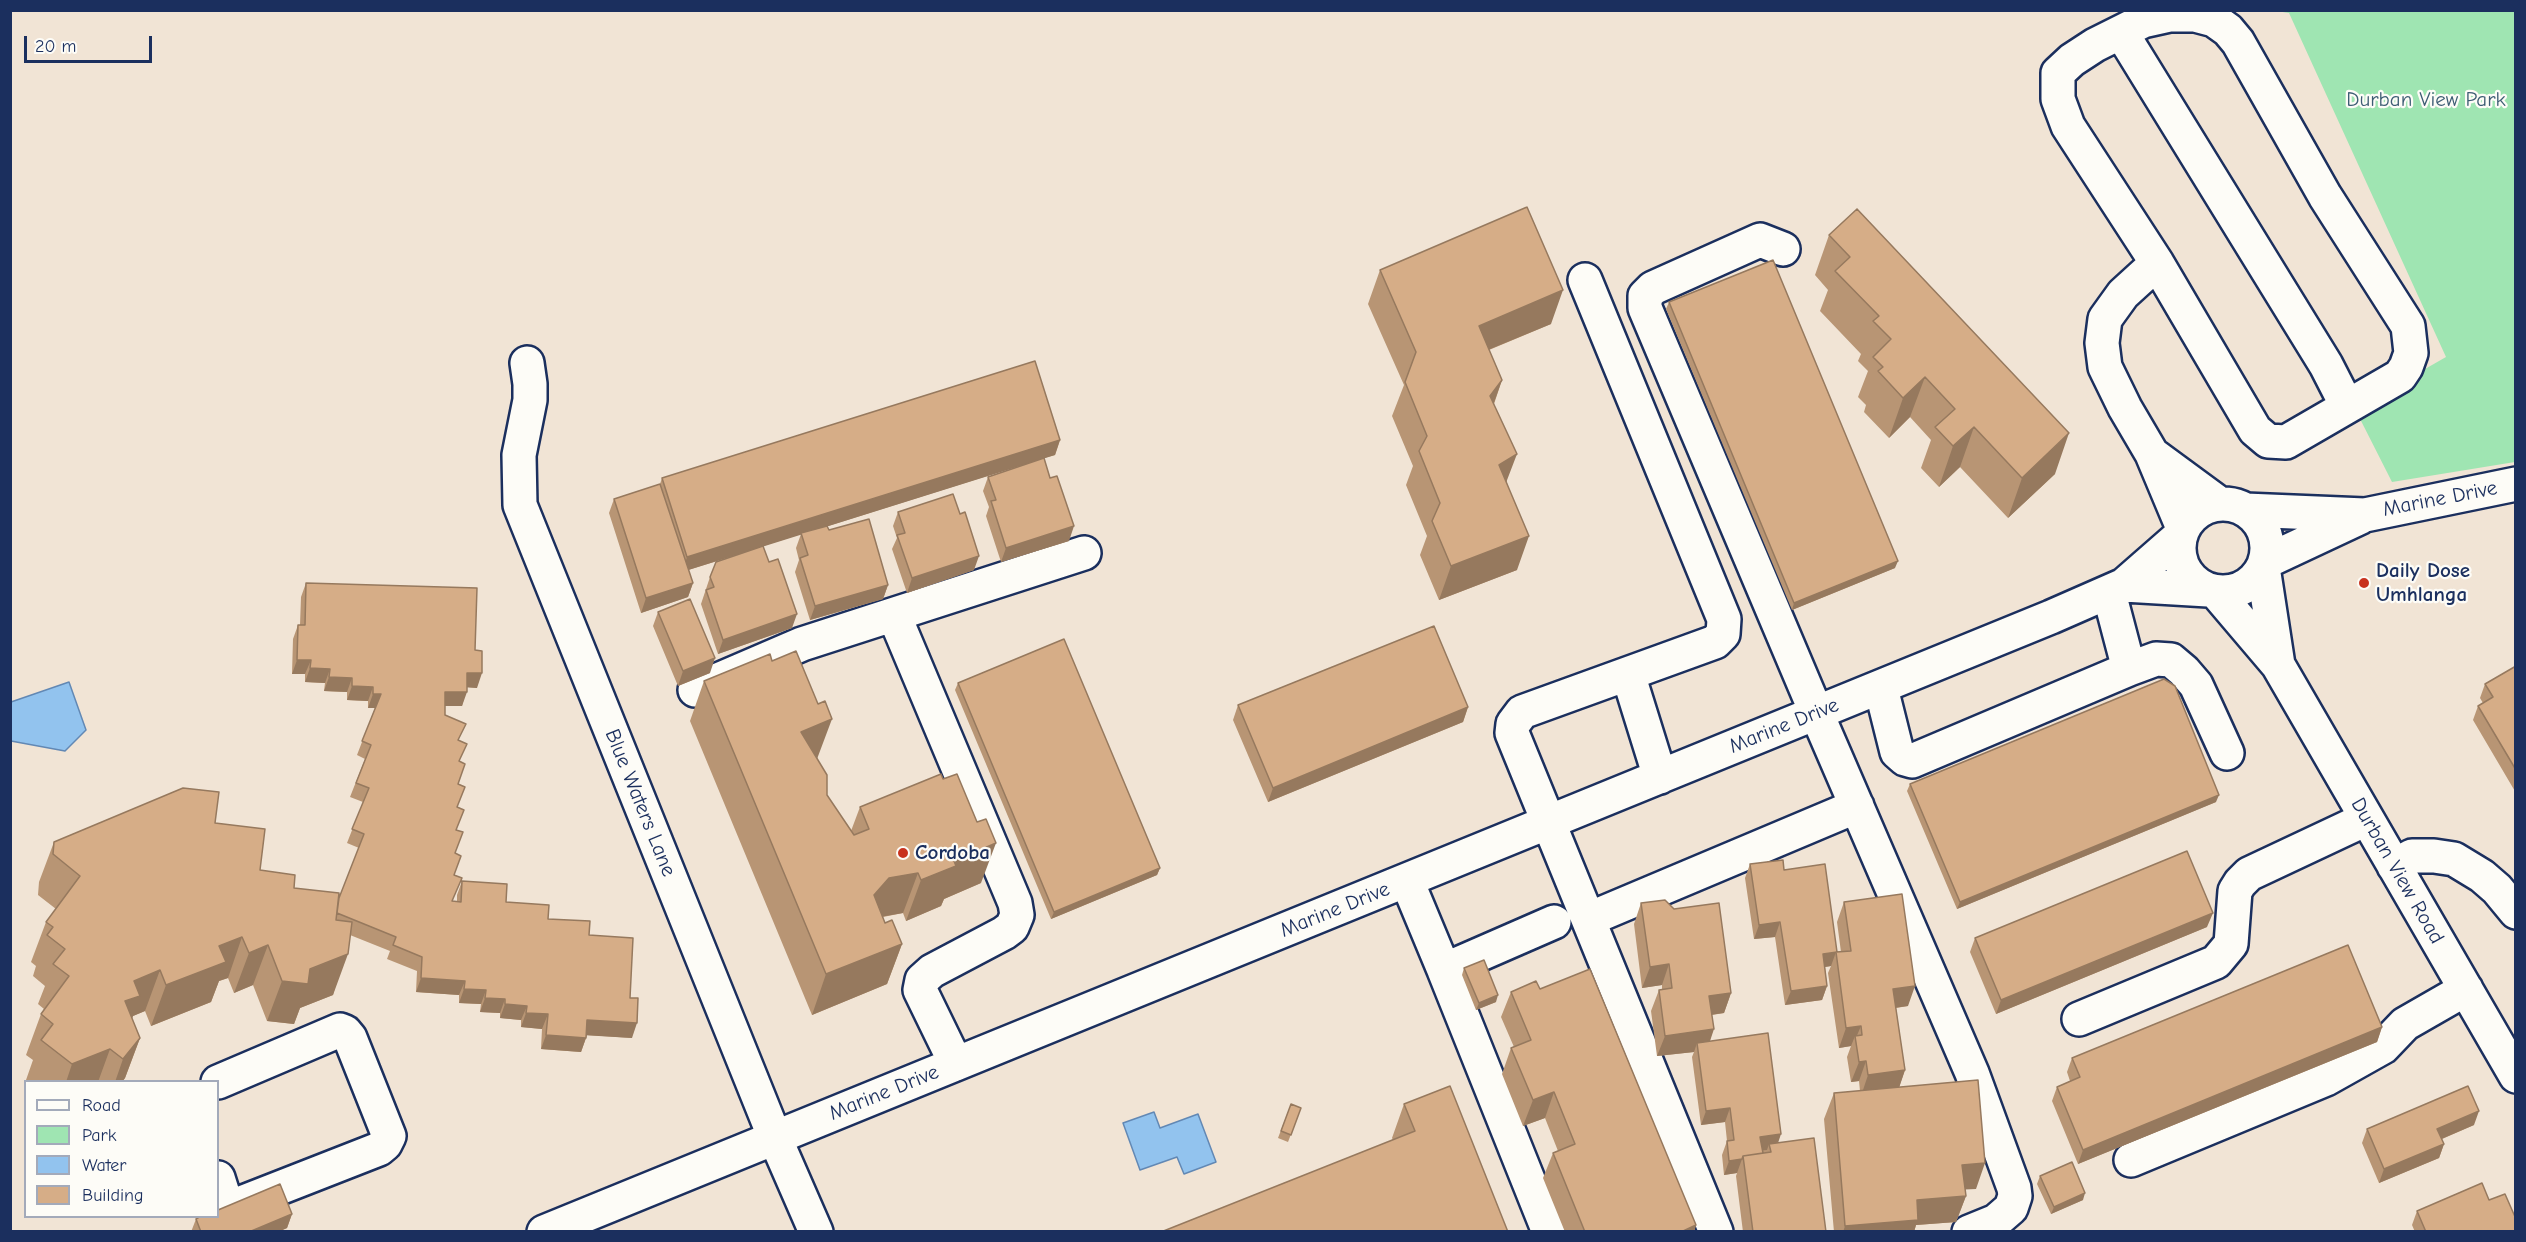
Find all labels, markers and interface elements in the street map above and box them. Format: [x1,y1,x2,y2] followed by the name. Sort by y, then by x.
[27,24,154,62] scale bar
[35,36,76,57] text: 20 m
[2346,87,2506,113] park label: Durban View Park
[2381,476,2499,522] street label: Marine Drive
[2376,558,2470,608] place label: Daily Dose Umhlanga
[2357,576,2371,590] marker: Daily Dose Umhlanga
[1726,693,1842,759] street label: Marine Drive
[599,726,681,880] street label: Blue Waters Lane
[2345,793,2449,949] street label: Durban View Road
[915,840,990,866] place label: Cordoba
[896,846,910,860] marker: Cordoba
[1277,877,1393,943] street label: Marine Drive
[826,1060,942,1126] street label: Marine Drive
[24,1080,219,1218] legend
[82,1095,121,1116] text: Road
[82,1125,116,1146] text: Park
[82,1155,126,1176] text: Water
[82,1185,144,1206] text: Building

